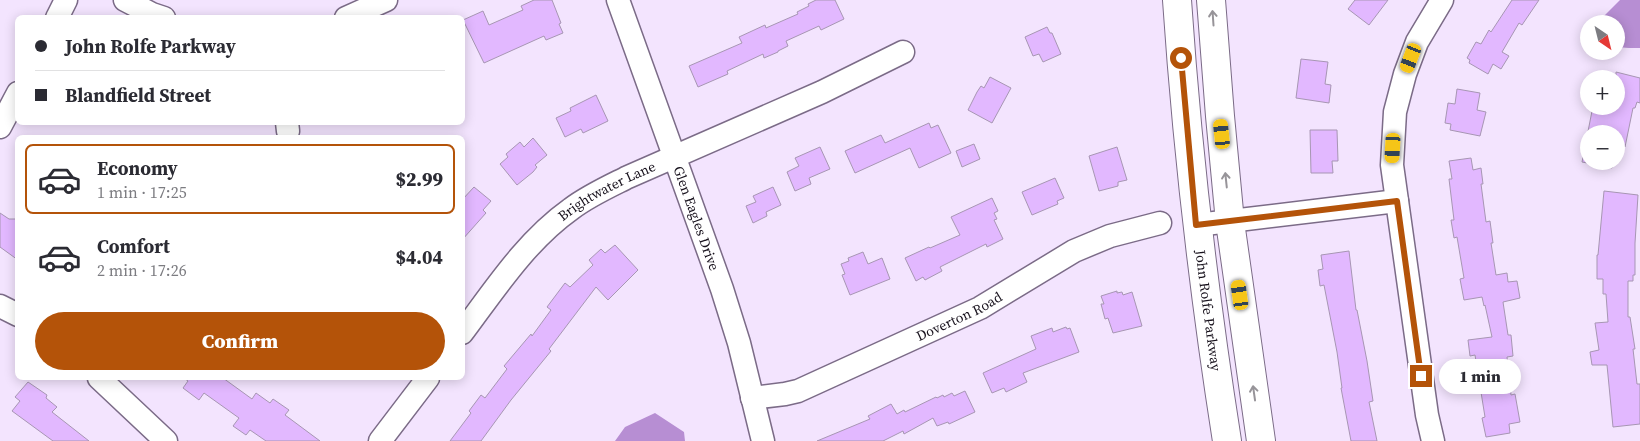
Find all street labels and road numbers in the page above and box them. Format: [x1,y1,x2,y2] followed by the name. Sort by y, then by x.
[554,156,659,225] street label: Brightwater Lane
[669,163,725,273] street label: Glen Eagles Drive
[1190,248,1226,373] street label: John Rolfe Parkway
[913,287,1006,346] street label: Doverton Road

